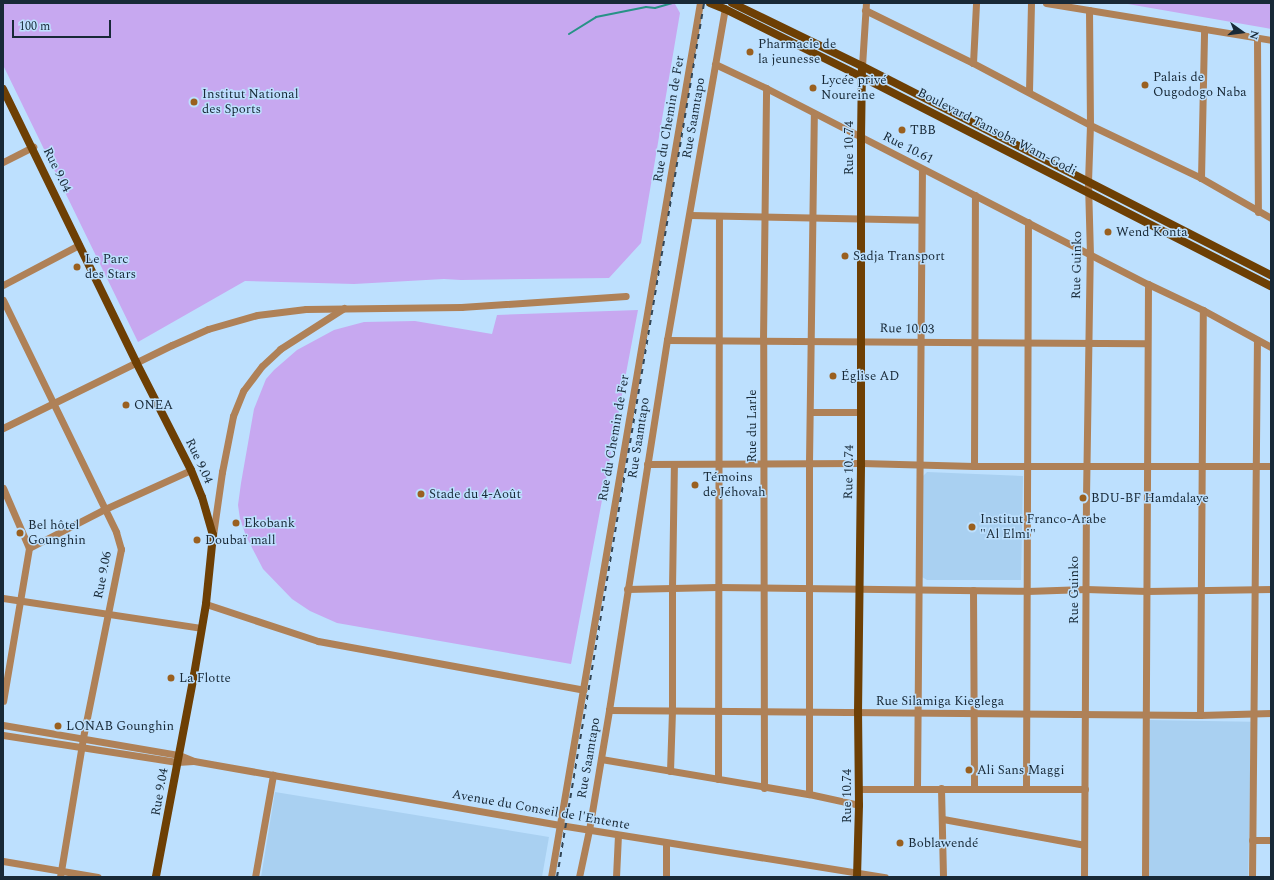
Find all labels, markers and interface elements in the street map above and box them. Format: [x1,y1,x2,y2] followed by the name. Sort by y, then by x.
[14,12,113,38] scale bar
[1222,12,1262,52] north arrow
[19,17,50,36] text: 100 m
[1245,29,1263,41] text: N
[758,37,836,68] place label: Pharmacie de la jeunesse
[745,47,755,57] marker: Pharmacie de la jeunesse
[650,54,688,184] street label: Rue du Chemin de Fer
[1153,70,1247,101] place label: Palais de Ougodogo Naba
[821,73,887,104] place label: Lycée privé Noureine
[679,76,709,160] street label: Rue Saamtapo
[1140,80,1150,90] marker: Palais de Ougodogo Naba
[808,83,818,93] marker: Lycée privé Noureine
[915,85,1079,179] street label: Boulevard Tansoba Wam-Godi
[202,87,298,118] place label: Institut National des Sports
[189,97,199,107] marker: Institut National des Sports
[841,121,857,175] street label: Rue 10.74
[910,122,936,138] place label: TBB
[897,125,907,135] marker: TBB
[880,129,936,167] street label: Rue 10.61
[39,145,75,195] street label: Rue 9.04
[1116,224,1187,240] place label: Wend Konta
[1103,227,1113,237] marker: Wend Konta
[1069,231,1085,299] street label: Rue Guinko
[853,248,945,264] place label: Sadja Transport
[840,251,850,261] marker: Sadja Transport
[85,252,136,283] place label: Le Parc des Stars
[72,262,82,272] marker: Le Parc des Stars
[880,321,934,337] street label: Rue 10.03
[841,368,899,384] place label: Église AD
[828,371,838,381] marker: Église AD
[595,373,633,503] street label: Rue du Chemin de Fer
[744,389,760,463] street label: Rue du Larle
[625,396,653,480] street label: Rue Saamtapo
[134,397,173,413] place label: ONEA
[121,400,131,410] marker: ONEA
[182,436,216,486] street label: Rue 9.04
[841,445,857,499] street label: Rue 10.74
[703,470,766,501] place label: Témoins de Jéhovah
[690,480,700,490] marker: Témoins de Jéhovah
[429,486,521,502] place label: Stade du 4-Août
[416,489,426,499] marker: Stade du 4-Août
[1091,490,1209,506] place label: BDU-BF Hamdalaye
[1078,493,1088,503] marker: BDU-BF Hamdalaye
[980,512,1106,543] place label: Institut Franco-Arabe "Al Elmi"
[244,515,295,531] place label: Ekobank
[28,518,86,549] place label: Bel hôtel Gounghin
[231,518,241,528] marker: Ekobank
[967,522,977,532] marker: Institut Franco-Arabe "Al Elmi"
[15,528,25,538] marker: Bel hôtel Gounghin
[205,532,275,548] place label: Doubaï mall
[192,535,202,545] marker: Doubaï mall
[91,550,115,600] street label: Rue 9.06
[1066,556,1082,624] street label: Rue Guinko
[179,670,231,686] place label: La Flotte
[166,673,176,683] marker: La Flotte
[876,693,1004,709] street label: Rue Silamiga Kieglega
[574,716,604,800] street label: Rue Saamtapo
[66,718,174,734] place label: LONAB Gounghin
[53,721,63,731] marker: LONAB Gounghin
[977,762,1064,778] place label: Ali Sans Maggi
[964,765,974,775] marker: Ali Sans Maggi
[148,767,172,817] street label: Rue 9.04
[839,769,855,823] street label: Rue 10.74
[451,787,631,833] street label: Avenue du Conseil de l'Entente
[908,835,978,851] place label: Boblawendé
[895,838,905,848] marker: Boblawendé

